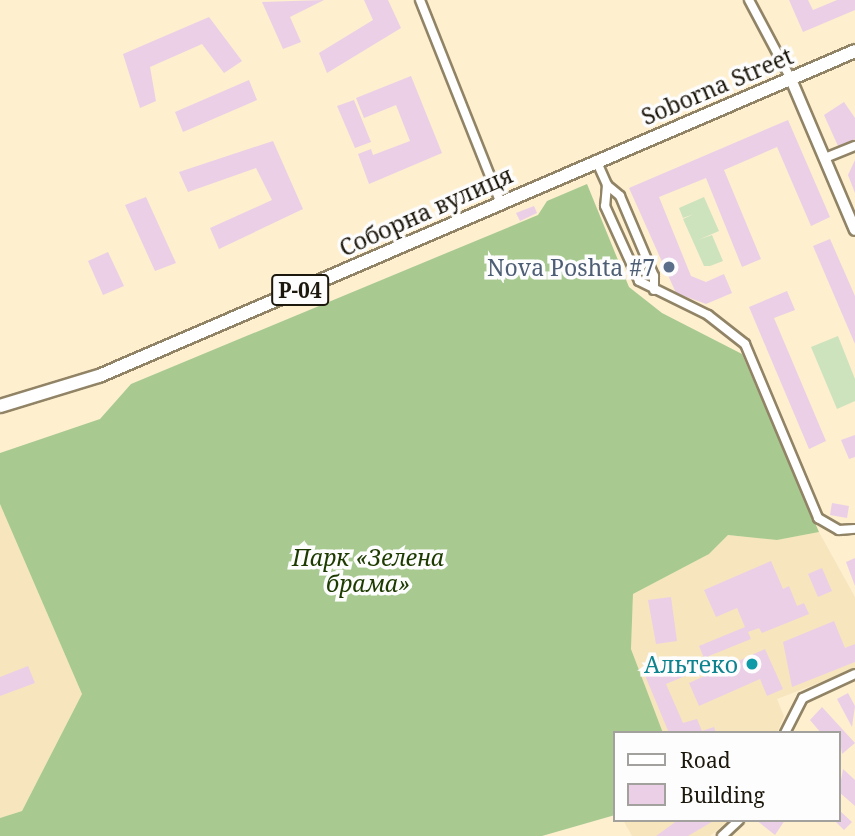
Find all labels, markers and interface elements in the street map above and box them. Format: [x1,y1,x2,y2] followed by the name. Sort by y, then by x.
[637,42,797,130] street label: Soborna Street
[335,160,517,262] street label: Соборна вулиця
[487,253,655,281] place label: Nova Poshta #7
[661,259,677,275] marker: Nova Poshta #7
[270,272,330,308] road number: Р-04
[292,543,444,597] park label: Парк «Зелена брама»
[644,650,738,678] place label: Альтеко
[744,656,760,672] marker: Альтеко
[614,731,841,822] legend
[680,746,731,774] text: Road
[680,781,765,809] text: Building

